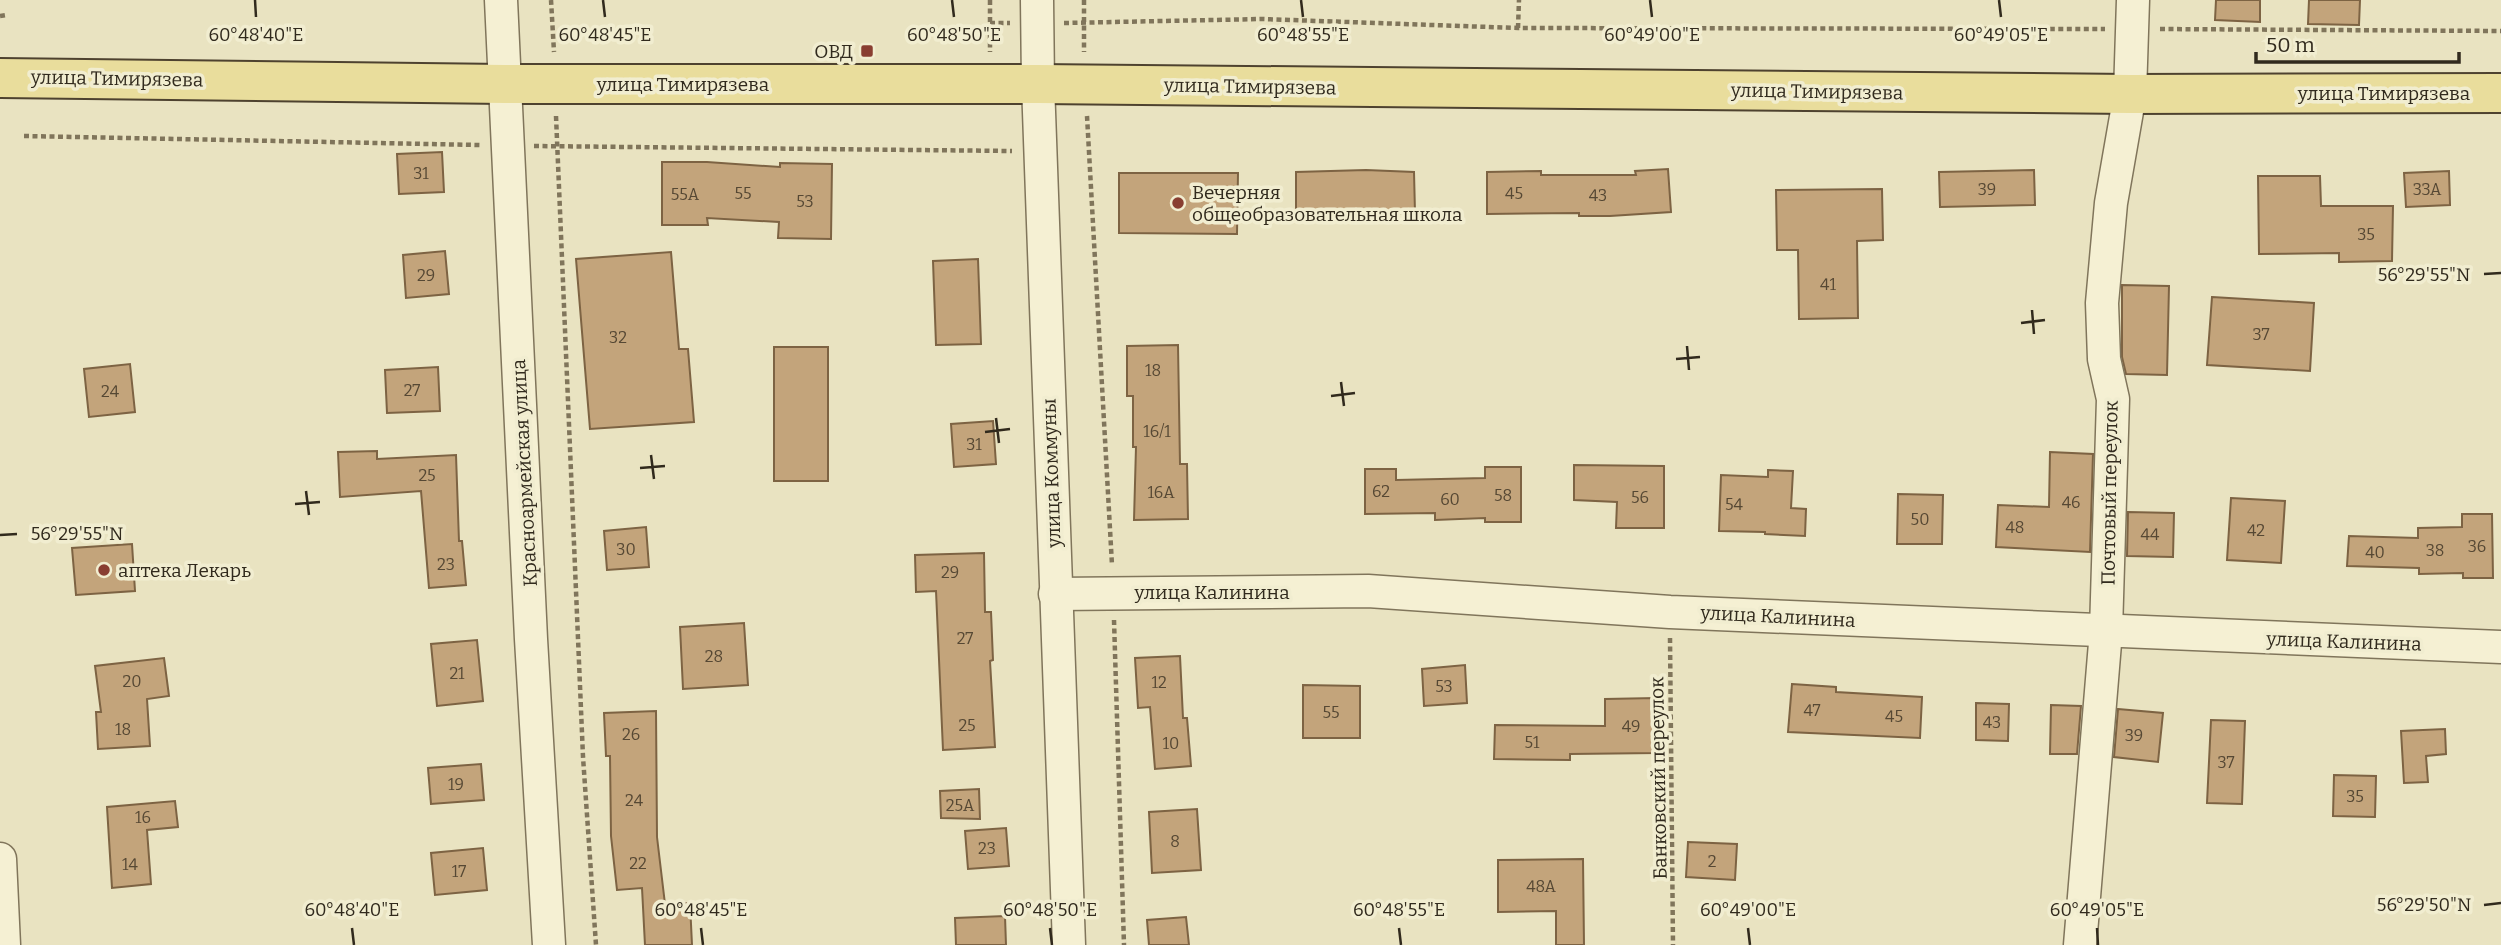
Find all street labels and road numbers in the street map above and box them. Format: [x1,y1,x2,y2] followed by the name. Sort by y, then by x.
[30,65,204,92] street label: улица Тимирязева
[596,73,770,96] street label: улица Тимирязева
[1163,73,1337,100] street label: улица Тимирязева
[1730,78,1904,105] street label: улица Тимирязева
[2297,82,2471,105] street label: улица Тимирязева
[507,358,542,587] street label: Красноармейская улица
[1037,398,1066,549] street label: улица Коммуны
[2096,400,2123,586] street label: Почтовый переулок
[1133,581,1290,604] street label: улица Калинина
[1699,601,1857,632] street label: улица Калинина
[2265,627,2422,656] street label: улица Калинина
[1645,676,1672,880] street label: Банковский переулок

